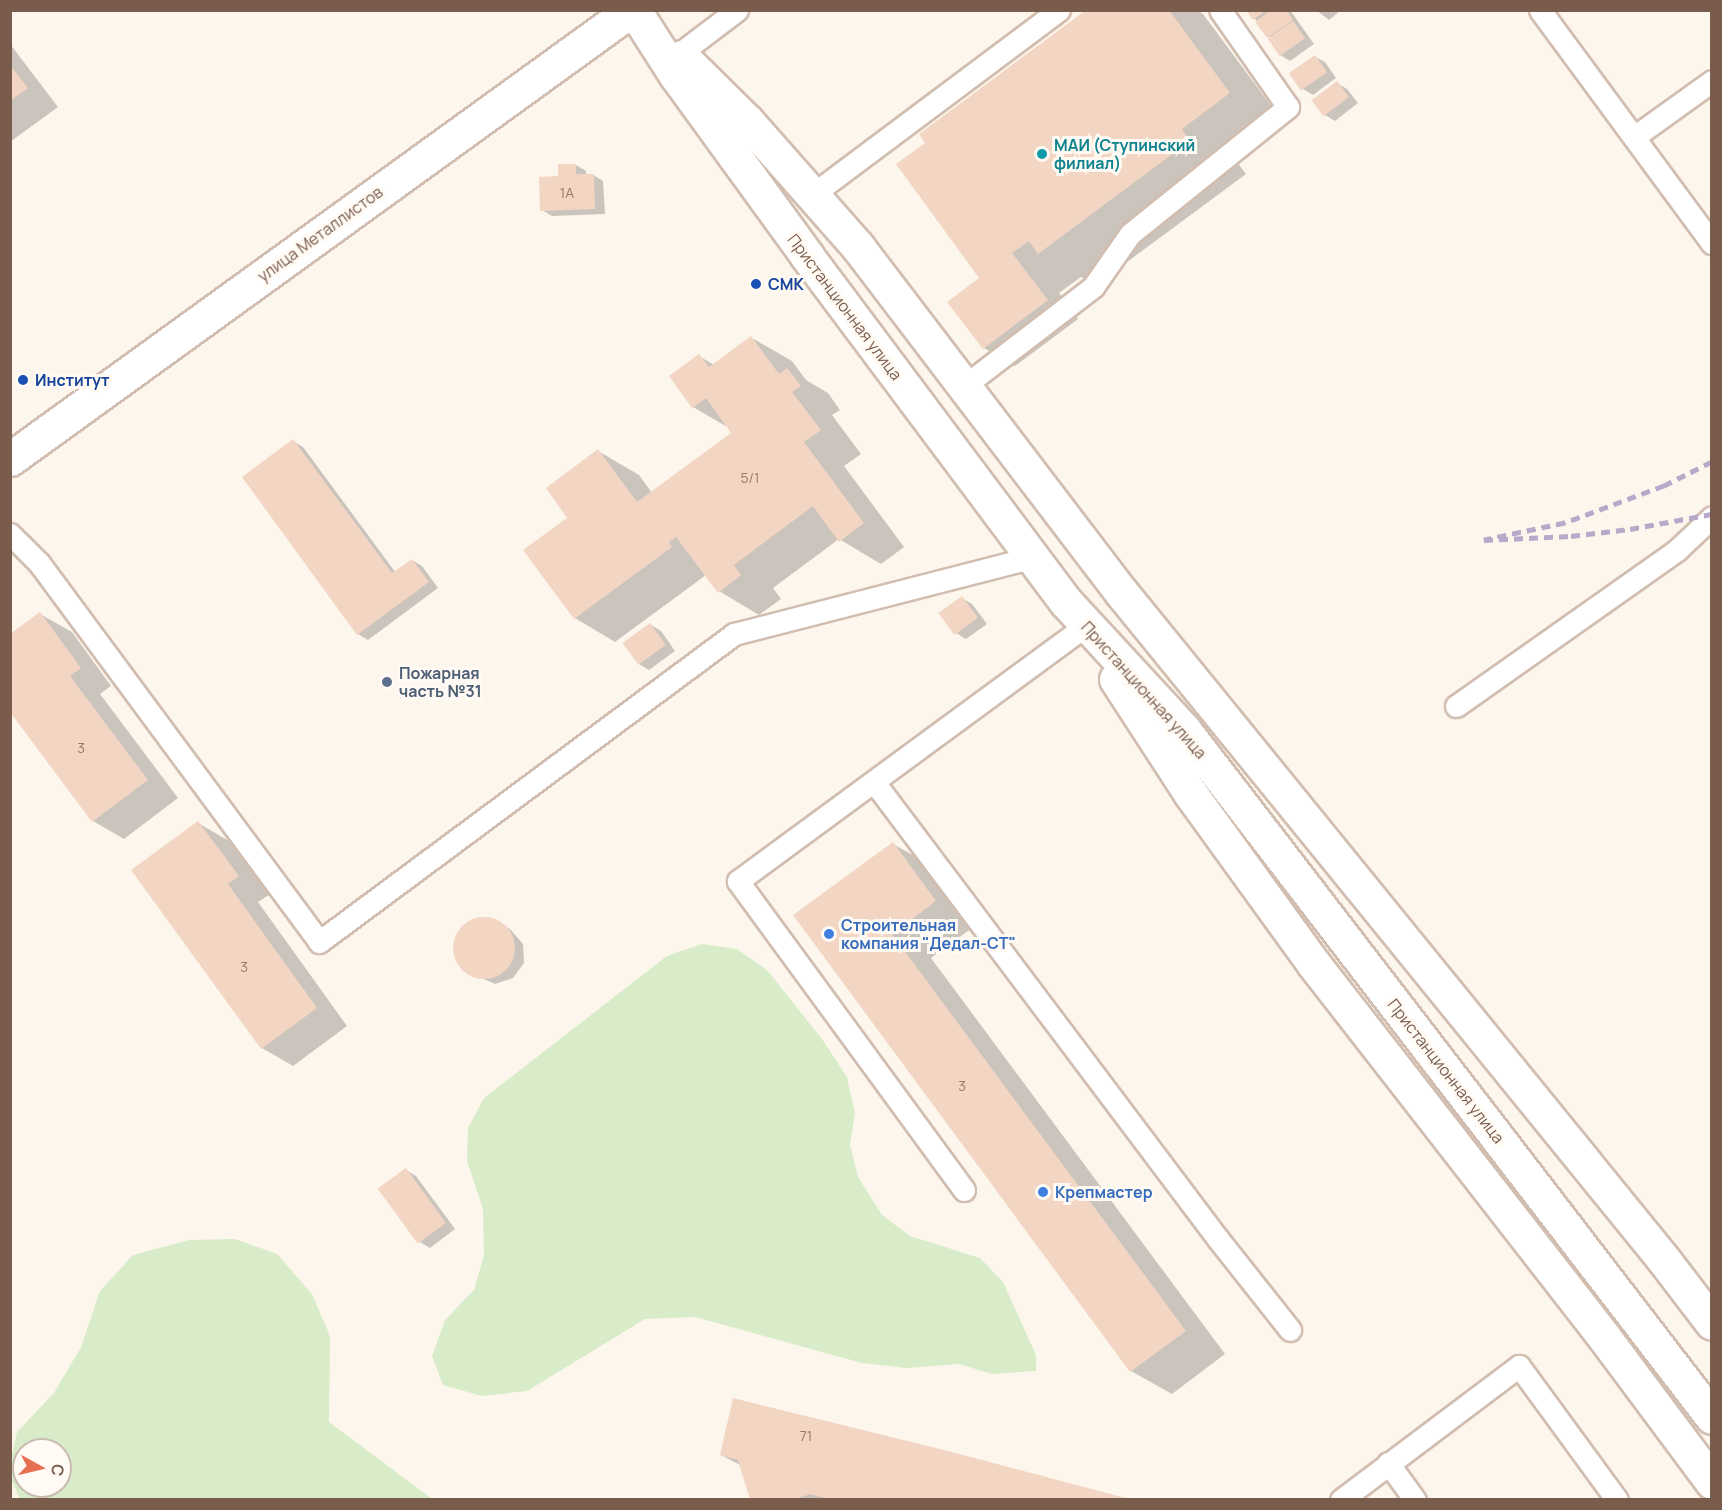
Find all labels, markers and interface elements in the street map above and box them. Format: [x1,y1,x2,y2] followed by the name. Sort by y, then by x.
[1054,135,1195,173] place label: МАИ (Ступинский филиал)
[1035,147,1049,161] marker: МАИ (Ступинский филиал)
[254,182,386,286] street label: улица Металлистов
[560,185,574,201] house number: 1А
[784,230,906,384] street label: Пристанционная улица
[768,274,804,294] place label: СМК
[749,277,763,291] marker: СМК
[35,370,110,390] place label: Институт
[16,373,30,387] marker: Институт
[741,470,759,486] house number: 5/1
[1077,617,1211,763] street label: Пристанционная улица
[399,663,482,701] place label: Пожарная часть №31
[380,675,394,689] marker: Пожарная часть №31
[77,740,85,756] house number: 3
[841,915,1016,953] place label: Строительная компания "Дедал-СТ"
[822,927,836,941] marker: Строительная компания "Дедал-СТ"
[240,959,248,975] house number: 3
[1384,995,1508,1147] street label: Пристанционная улица
[958,1078,966,1094] house number: 3
[1055,1182,1153,1202] place label: Крепмастер
[1036,1185,1050,1199] marker: Крепмастер
[800,1428,812,1444] house number: 71
[12,1438,72,1498] north arrow
[46,1463,70,1478] text: С

